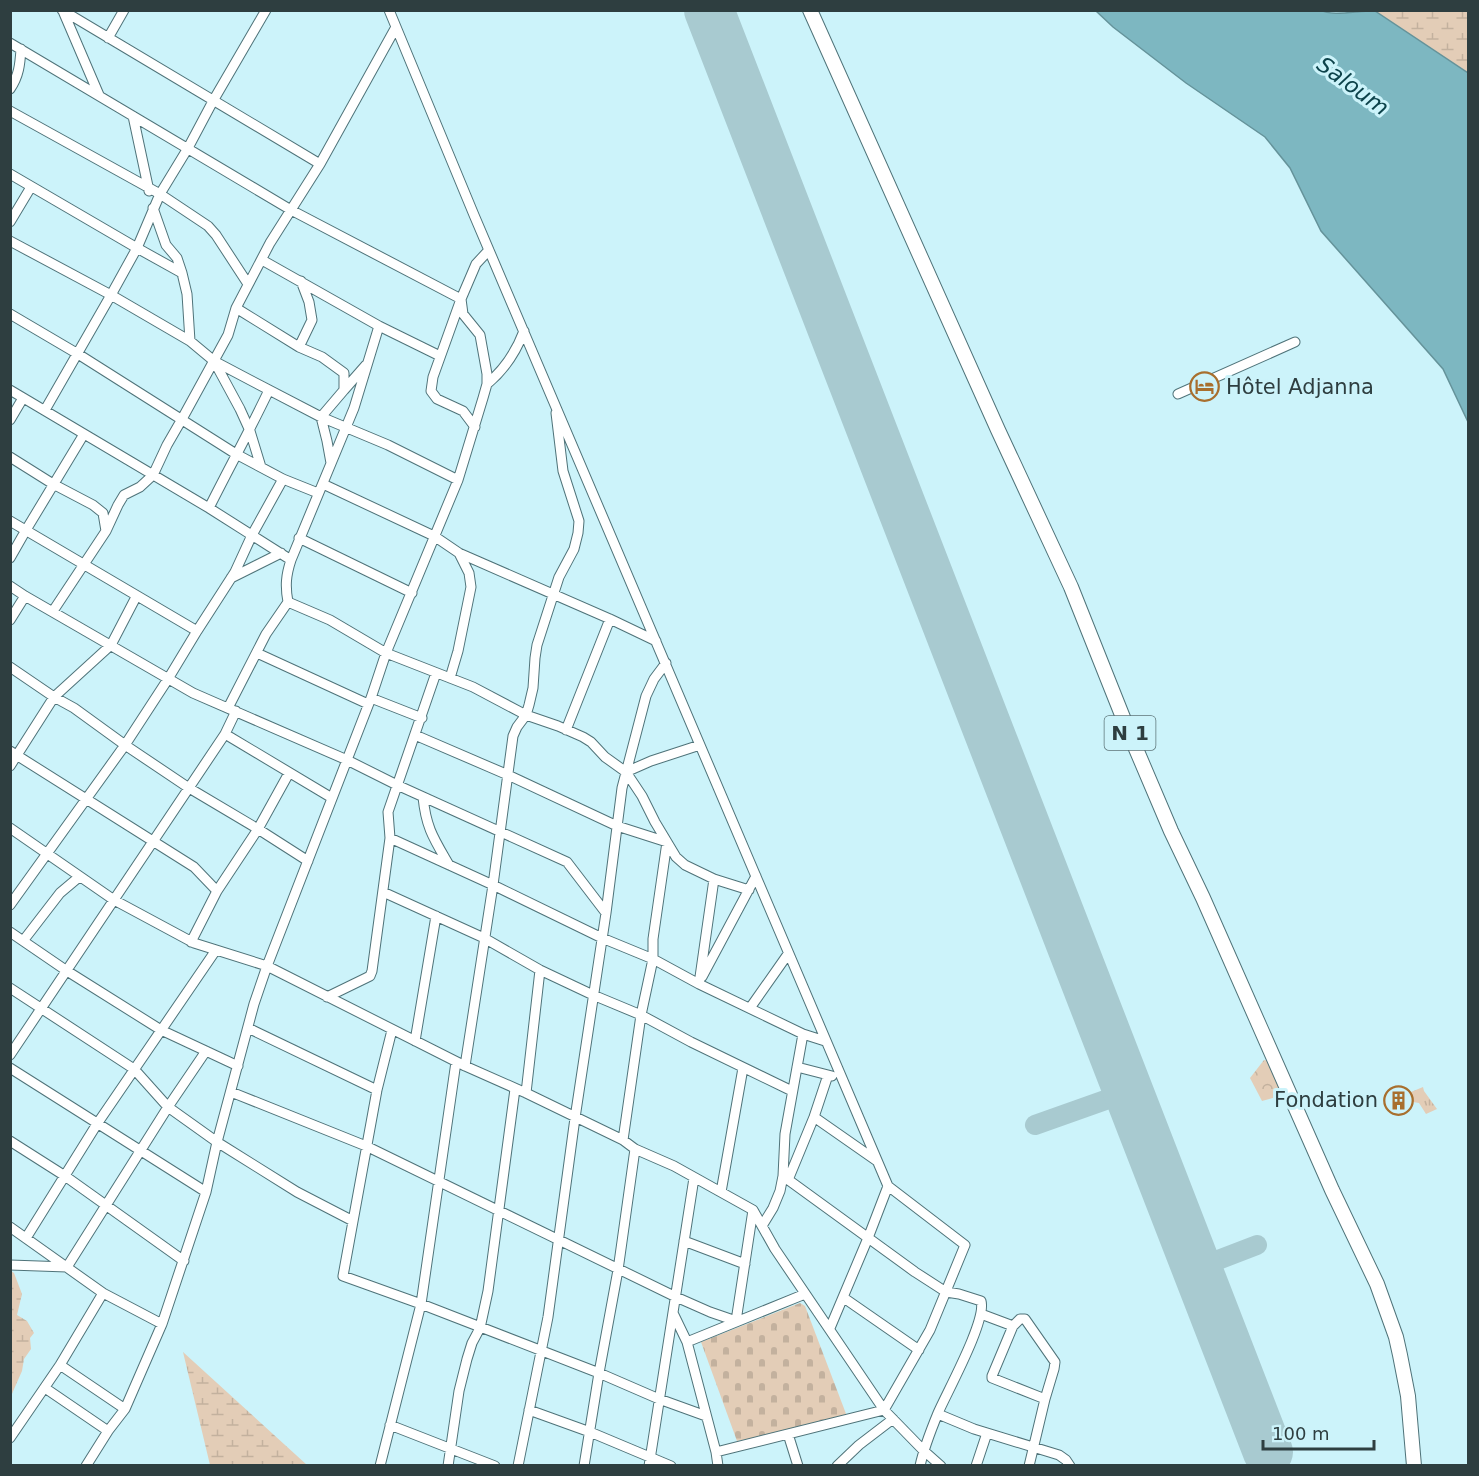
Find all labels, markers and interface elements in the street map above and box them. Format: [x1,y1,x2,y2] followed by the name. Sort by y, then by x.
[1312,52,1394,120] water label: Saloum
[1189,371,1221,403] hotel icon: Hôtel Adjanna
[1226,375,1374,399] place label: Hôtel Adjanna
[1104,716,1156,750] road number: N 1
[1383,1084,1415,1116] building icon: Fondation
[1274,1088,1378,1112] place label: Fondation
[1263,1413,1374,1451] scale bar
[1272,1423,1330,1444] text: 100 m

